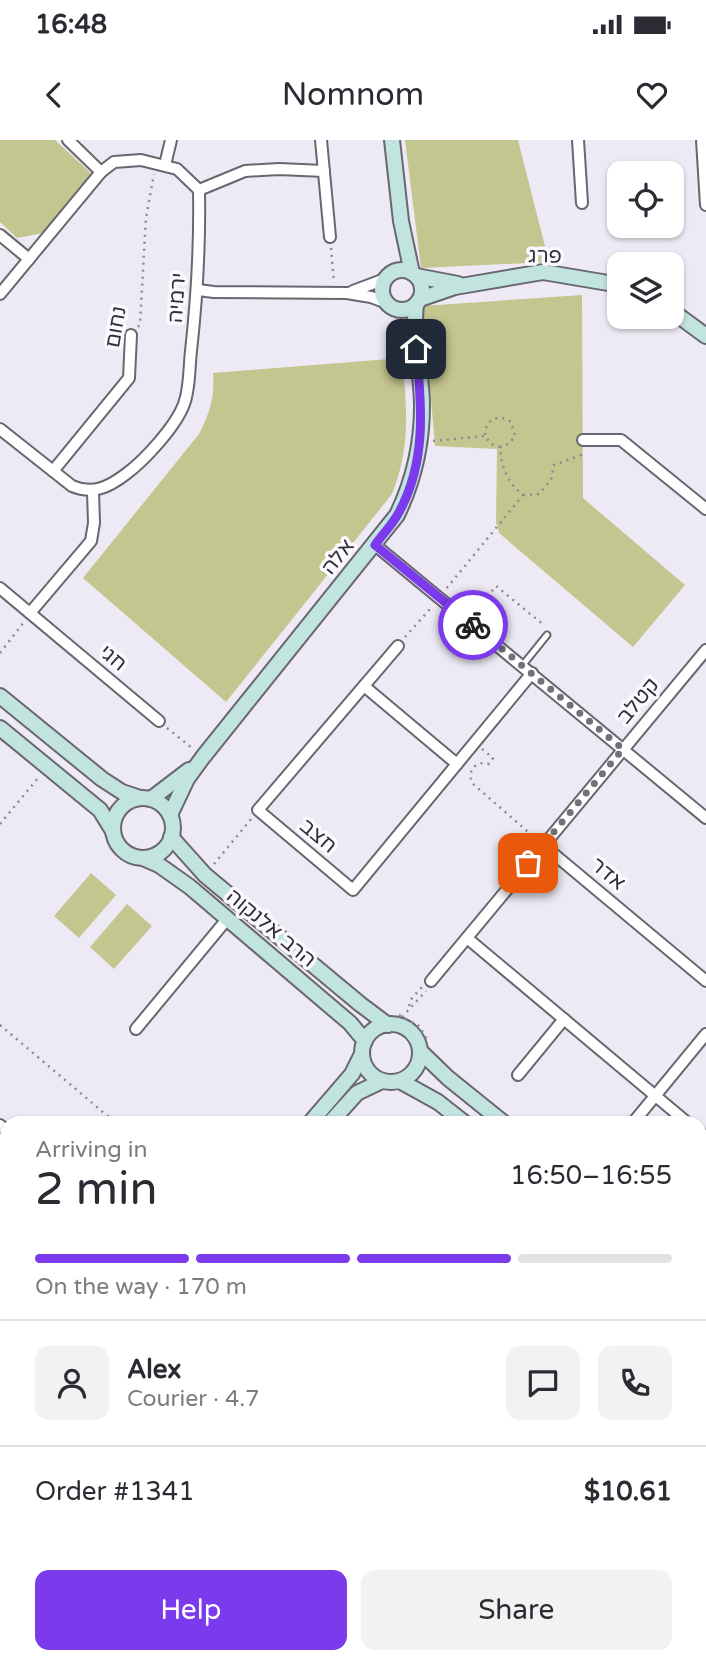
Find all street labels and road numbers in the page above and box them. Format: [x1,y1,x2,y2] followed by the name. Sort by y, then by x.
[528,243,562,269] street label: פרג
[163,272,191,324] street label: ירמיה
[100,304,132,350] street label: נחום
[316,534,360,580] street label: אלה
[94,640,132,676] street label: חגי
[612,673,664,729] street label: קטלב
[294,813,342,859] street label: חצב
[585,852,631,896] street label: אדר
[221,883,321,973] street label: הרב אלנקוה

